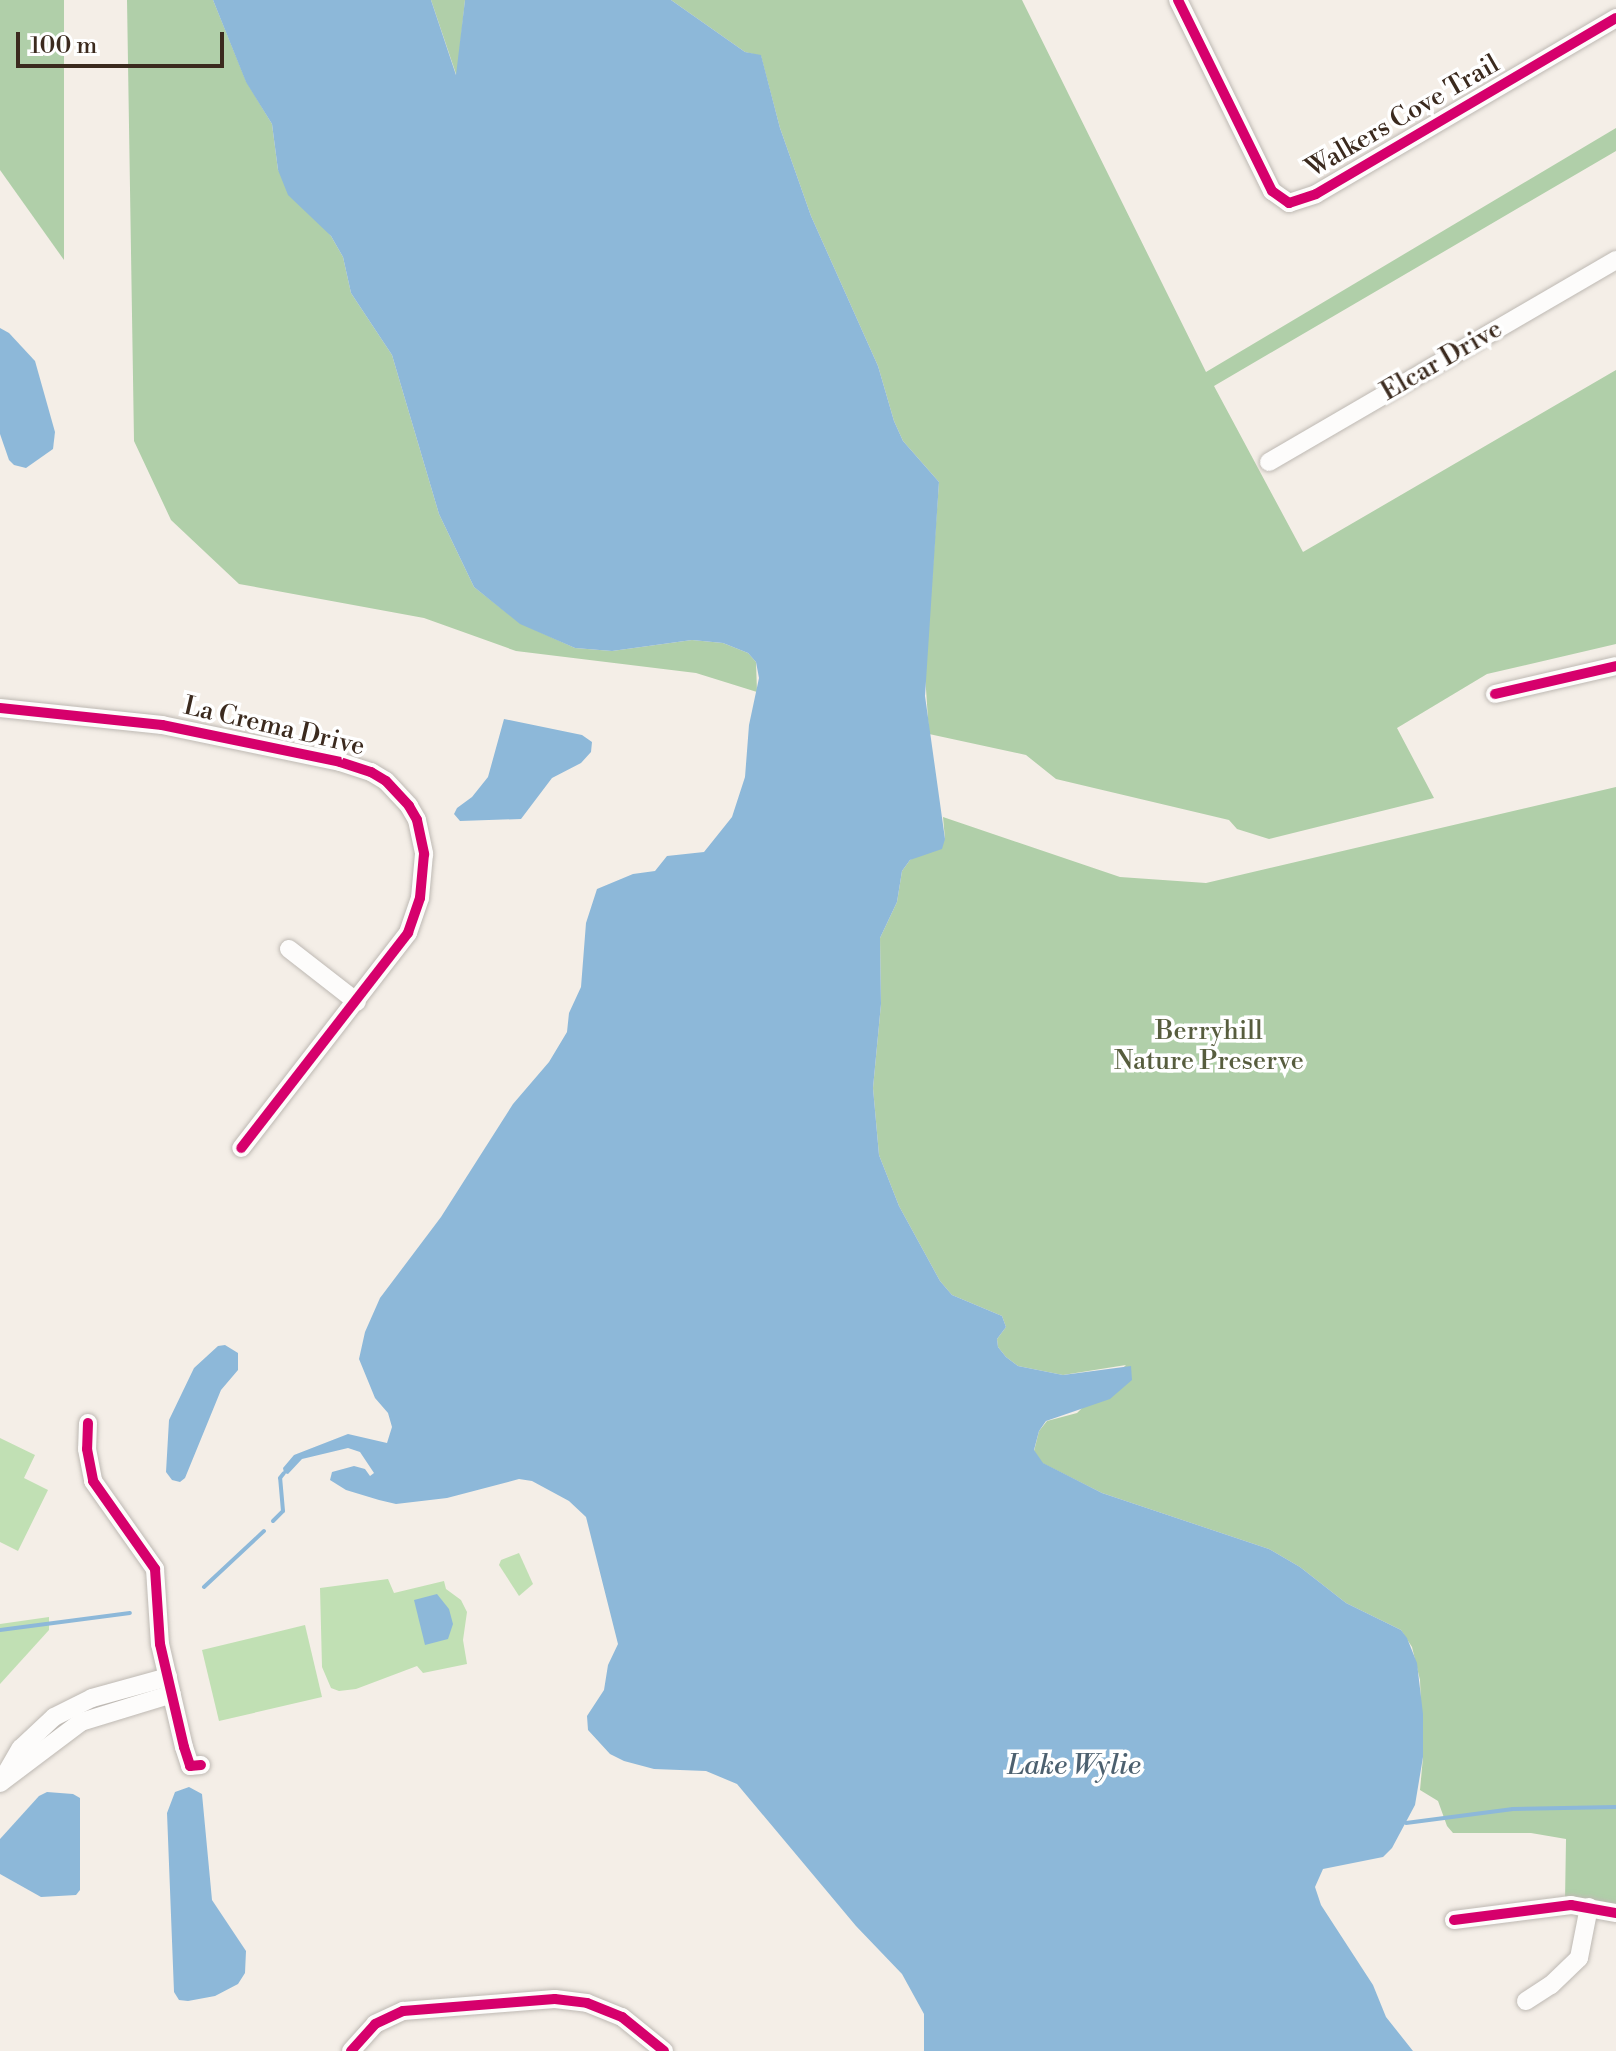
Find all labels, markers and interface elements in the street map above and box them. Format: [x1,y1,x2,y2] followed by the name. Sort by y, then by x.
[20,16,228,66] scale bar
[30,31,97,61] text: 100 m
[1301,49,1505,185] street label: Walkers Cove Trail
[1376,314,1508,408] street label: Elcar Drive
[180,691,368,763] street label: La Crema Drive
[1114,1016,1304,1078] park label: Berryhill Nature Preserve
[1007,1749,1141,1783] water label: Lake Wylie

